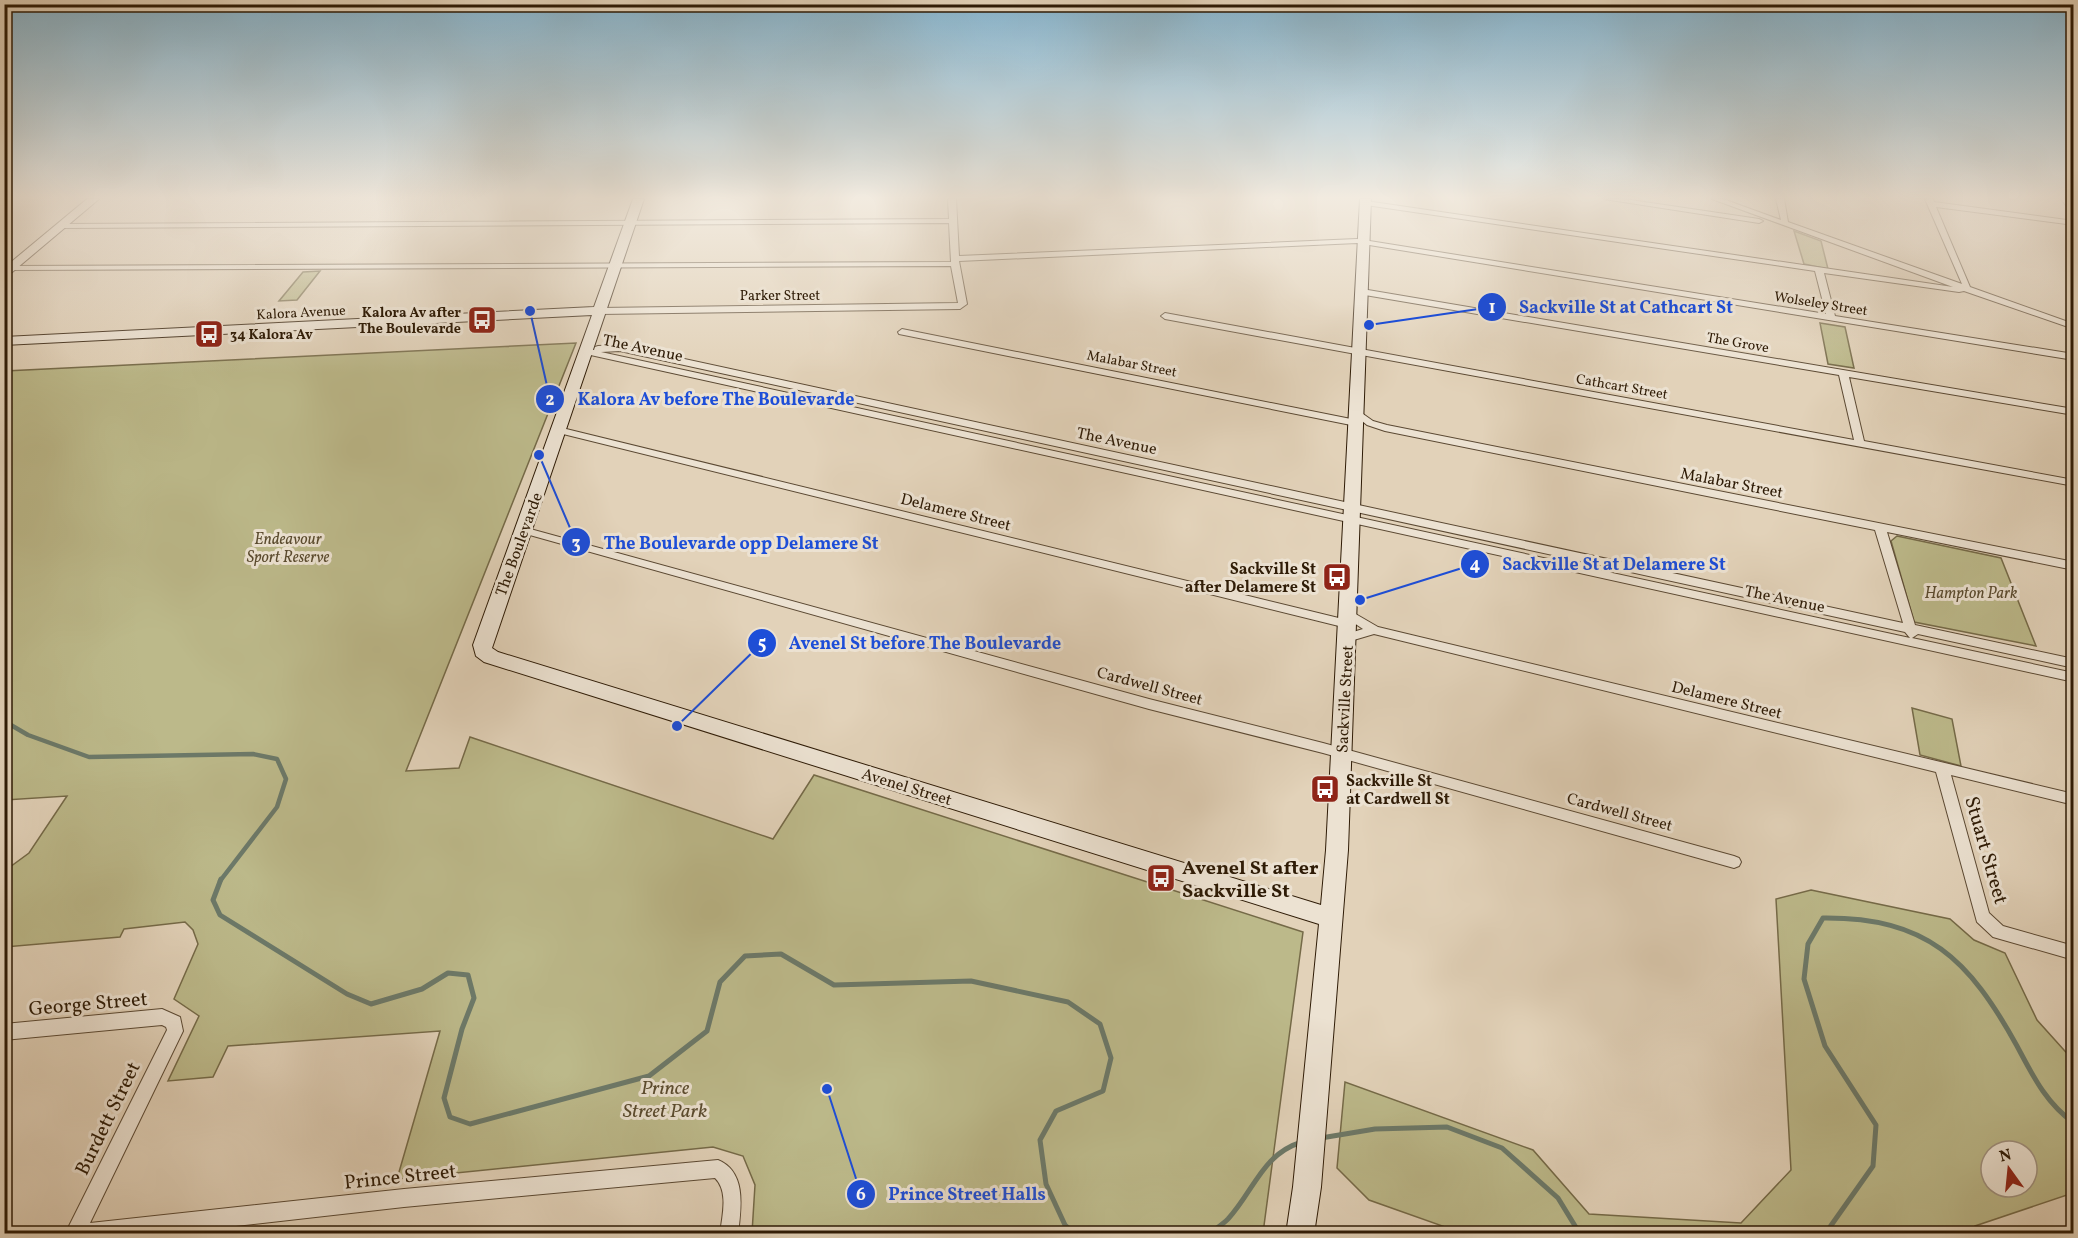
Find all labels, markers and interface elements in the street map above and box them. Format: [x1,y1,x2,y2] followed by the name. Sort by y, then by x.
[740,287,820,306] street label: Parker Street
[1773,288,1869,321] street label: Wolseley Street
[1477,289,1745,325] callout: Sackville St at Cathcart St
[1488,296,1496,321] text: 1
[1519,296,1733,321] text: Sackville St at Cathcart St
[256,302,347,325] street label: Kalora Avenue
[358,304,461,339] place label: Kalora Av after The Boulevarde
[466,304,498,336] bus stop icon: Kalora Av after The Boulevarde
[193,318,225,350] bus stop icon: 34 Kalora Av
[230,326,313,345] place label: 34 Kalora Av
[1705,329,1771,358] street label: The Grove
[600,330,685,368] street label: The Avenue
[1085,346,1178,383] street label: Malabar Street
[1574,370,1669,405] street label: Cathcart Street
[535,381,866,417] callout: Kalora Av before The Boulevarde
[545,388,555,413] text: 2
[577,388,855,413] text: Kalora Av before The Boulevarde
[1074,423,1159,461] street label: The Avenue
[1678,463,1785,505] street label: Malabar Street
[898,489,1013,537] street label: Delamere Street
[491,490,549,600] street label: The Boulevarde
[561,524,890,560] callout: The Boulevarde opp Delamere St
[247,529,329,569] park label: Endeavour Sport Reserve
[571,532,581,557] text: 3
[603,532,879,557] text: The Boulevarde opp Delamere St
[1460,546,1738,582] callout: Sackville St at Delamere St
[1470,553,1481,578] text: 4
[1502,553,1726,578] text: Sackville St at Delamere St
[1185,559,1316,599] place label: Sackville St after Delamere St
[1321,561,1353,593] bus stop icon: Sackville St after Delamere St
[1742,581,1827,619] street label: The Avenue
[1925,583,2018,605] park label: Hampton Park
[747,625,1074,661] callout: Avenel St before The Boulevarde
[758,632,766,657] text: 5
[789,632,1061,657] text: Avenel St before The Boulevarde
[1332,644,1360,754] street label: Sackville Street
[1094,662,1205,712] street label: Cardwell Street
[1669,677,1784,725] street label: Delamere Street
[859,764,955,812] street label: Avenel Street
[1346,771,1450,811] place label: Sackville St at Cardwell St
[1309,773,1341,805] bus stop icon: Sackville St at Cardwell St
[1564,788,1675,838] street label: Cardwell Street
[1956,793,2014,908] street label: Stuart Street
[1182,855,1319,906] place label: Avenel St after Sackville St
[1145,862,1177,894] bus stop icon: Avenel St after Sackville St
[28,986,149,1024] street label: George Street
[69,1057,148,1180] street label: Burdett Street
[623,1075,707,1126] park label: Prince Street Park
[1979,1139,2039,1199] north arrow
[1997,1144,2014,1169] text: N
[343,1158,458,1198] street label: Prince Street
[846,1176,1058,1212] callout: Prince Street Halls
[856,1183,866,1208] text: 6
[888,1183,1046,1208] text: Prince Street Halls

